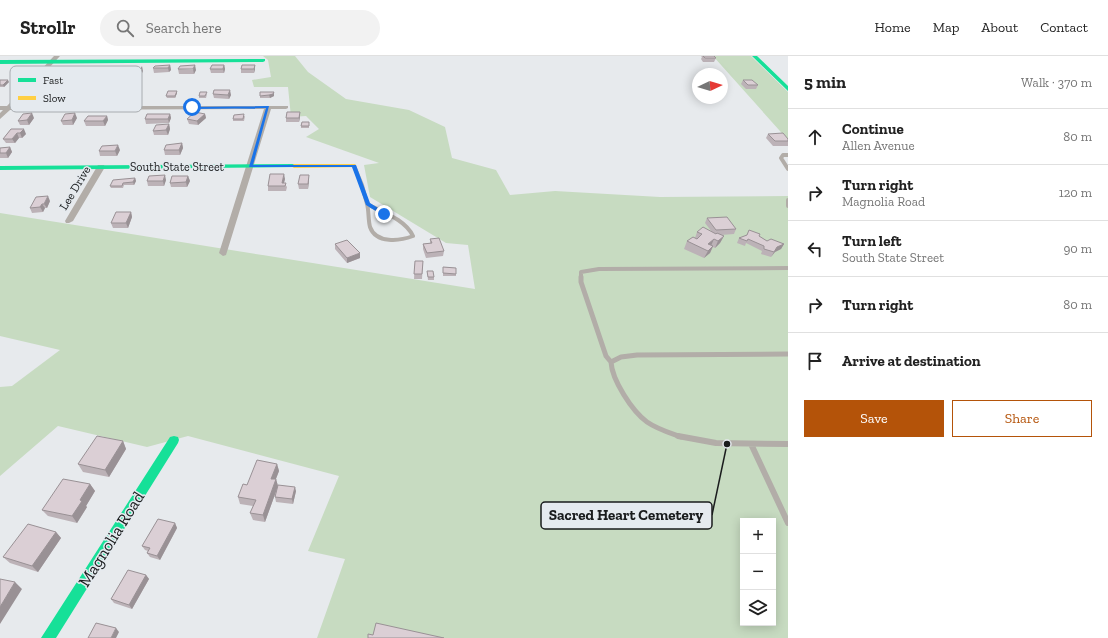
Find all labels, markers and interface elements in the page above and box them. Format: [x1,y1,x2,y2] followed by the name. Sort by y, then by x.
[100,10,380,46] search box
[20,16,76,39] text: Strollr
[114,17,136,39] icon: search
[146,19,222,37] text: Search here
[875,19,911,36] text: Home
[933,19,959,36] text: Map
[981,19,1018,36] text: About
[1040,19,1088,36] text: Contact
[10,66,142,112] legend
[692,68,728,104] north arrow
[804,72,846,92] text: 5 min
[43,74,64,87] text: Fast
[1021,75,1092,90] text: Walk · 370 m
[43,92,66,105] text: Slow
[183,98,201,116] route start
[842,120,904,138] text: Continue
[804,126,826,148] icon: ahead
[1063,129,1092,144] text: 80 m
[842,138,915,153] text: Allen Avenue
[130,160,225,174] street label: South State Street
[56,163,94,213] street label: Lee Drive
[842,176,913,194] text: Turn right
[804,182,826,204] icon: right
[1059,185,1092,200] text: 120 m
[842,194,925,209] text: Magnolia Road
[375,205,393,223] route end
[842,232,902,250] text: Turn left
[804,238,826,260] icon: left
[1063,241,1092,256] text: 90 m
[842,250,944,265] text: South State Street
[804,294,826,316] icon: right
[842,296,913,314] text: Turn right
[1063,297,1092,312] text: 80 m
[804,350,826,372] icon: arrive
[842,352,981,370] text: Arrive at destination
[804,400,944,437] button: Save
[952,400,1092,437] button: Share
[74,487,149,590] street label: Magnolia Road
[541,502,712,529] callout: Sacred Heart Cemetery
[549,506,703,524] text: Sacred Heart Cemetery
[740,518,776,626] map controls
[740,518,776,554] button: +
[740,554,776,590] button: −
[740,590,776,626] button: layers

